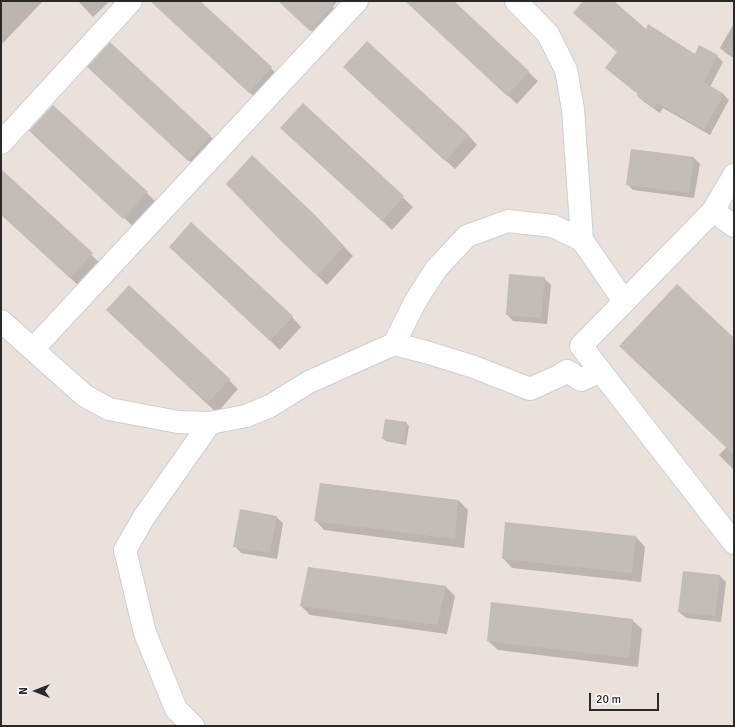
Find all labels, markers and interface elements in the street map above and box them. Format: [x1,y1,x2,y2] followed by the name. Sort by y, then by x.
[16,671,56,711] north arrow
[591,685,661,711] scale bar
[17,687,30,695] text: N
[596,692,621,707] text: 20 m

